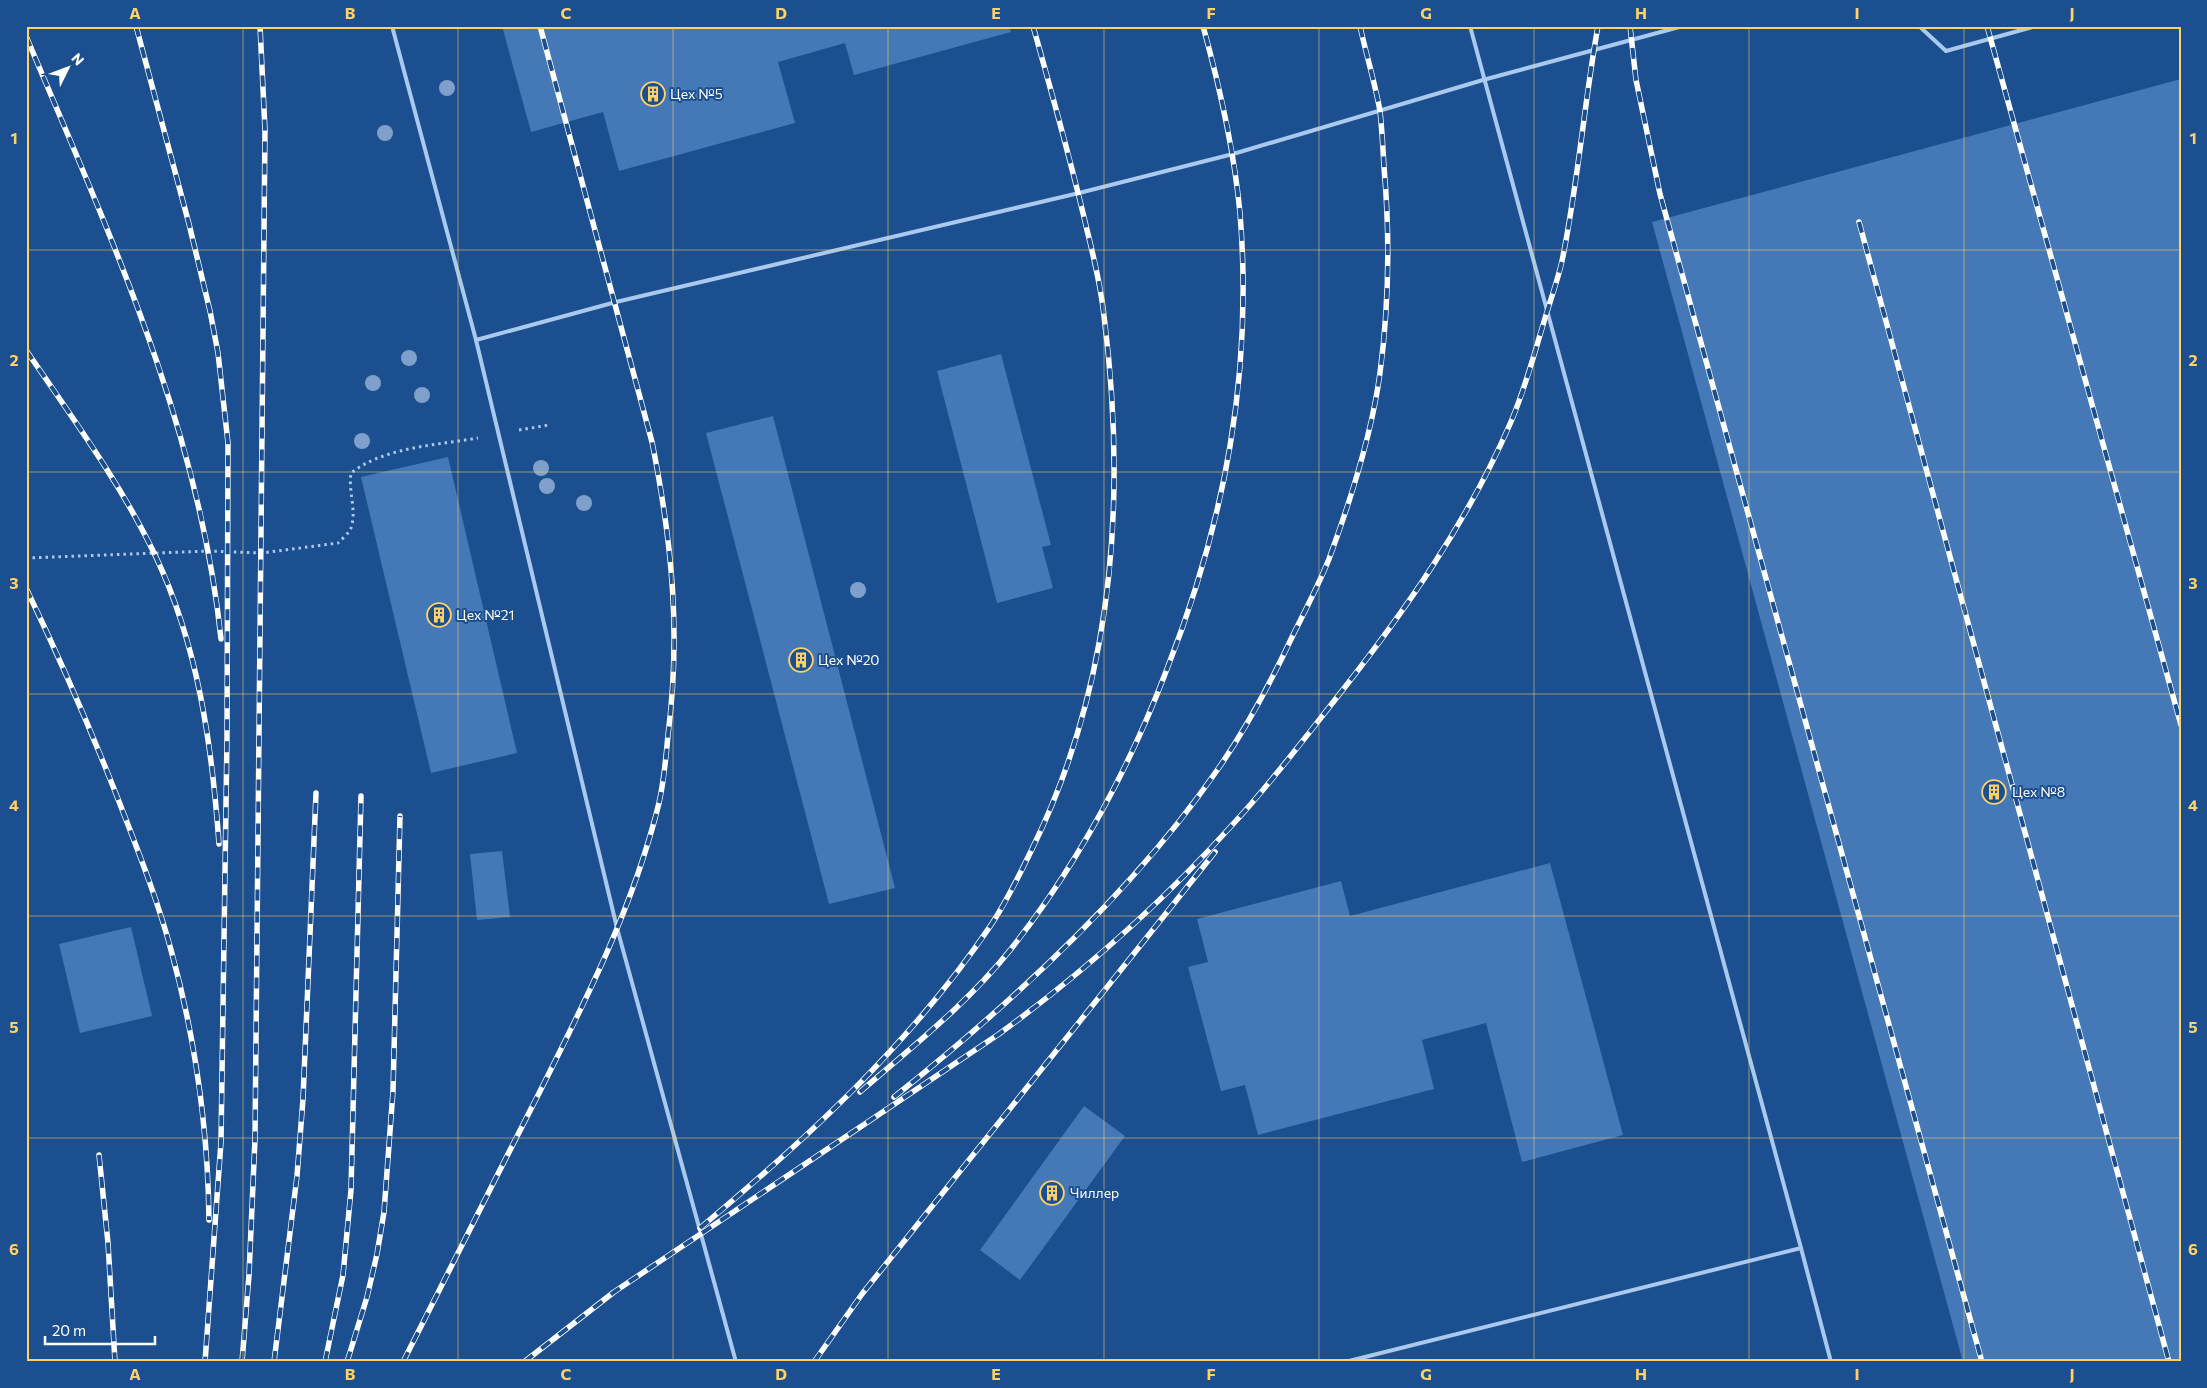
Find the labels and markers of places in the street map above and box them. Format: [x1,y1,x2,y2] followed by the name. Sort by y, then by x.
[640,81,666,107] building icon: Цех №5
[670,85,723,102] place label: Цех №5
[426,602,452,628] building icon: Цех №21
[456,606,514,623] place label: Цех №21
[788,647,814,673] building icon: Цех №20
[818,651,880,668] place label: Цех №20
[1981,779,2007,805] building icon: Цех №8
[2012,783,2065,800] place label: Цех №8
[1039,1180,1065,1206] building icon: Чиллер
[1070,1184,1119,1201] place label: Чиллер

